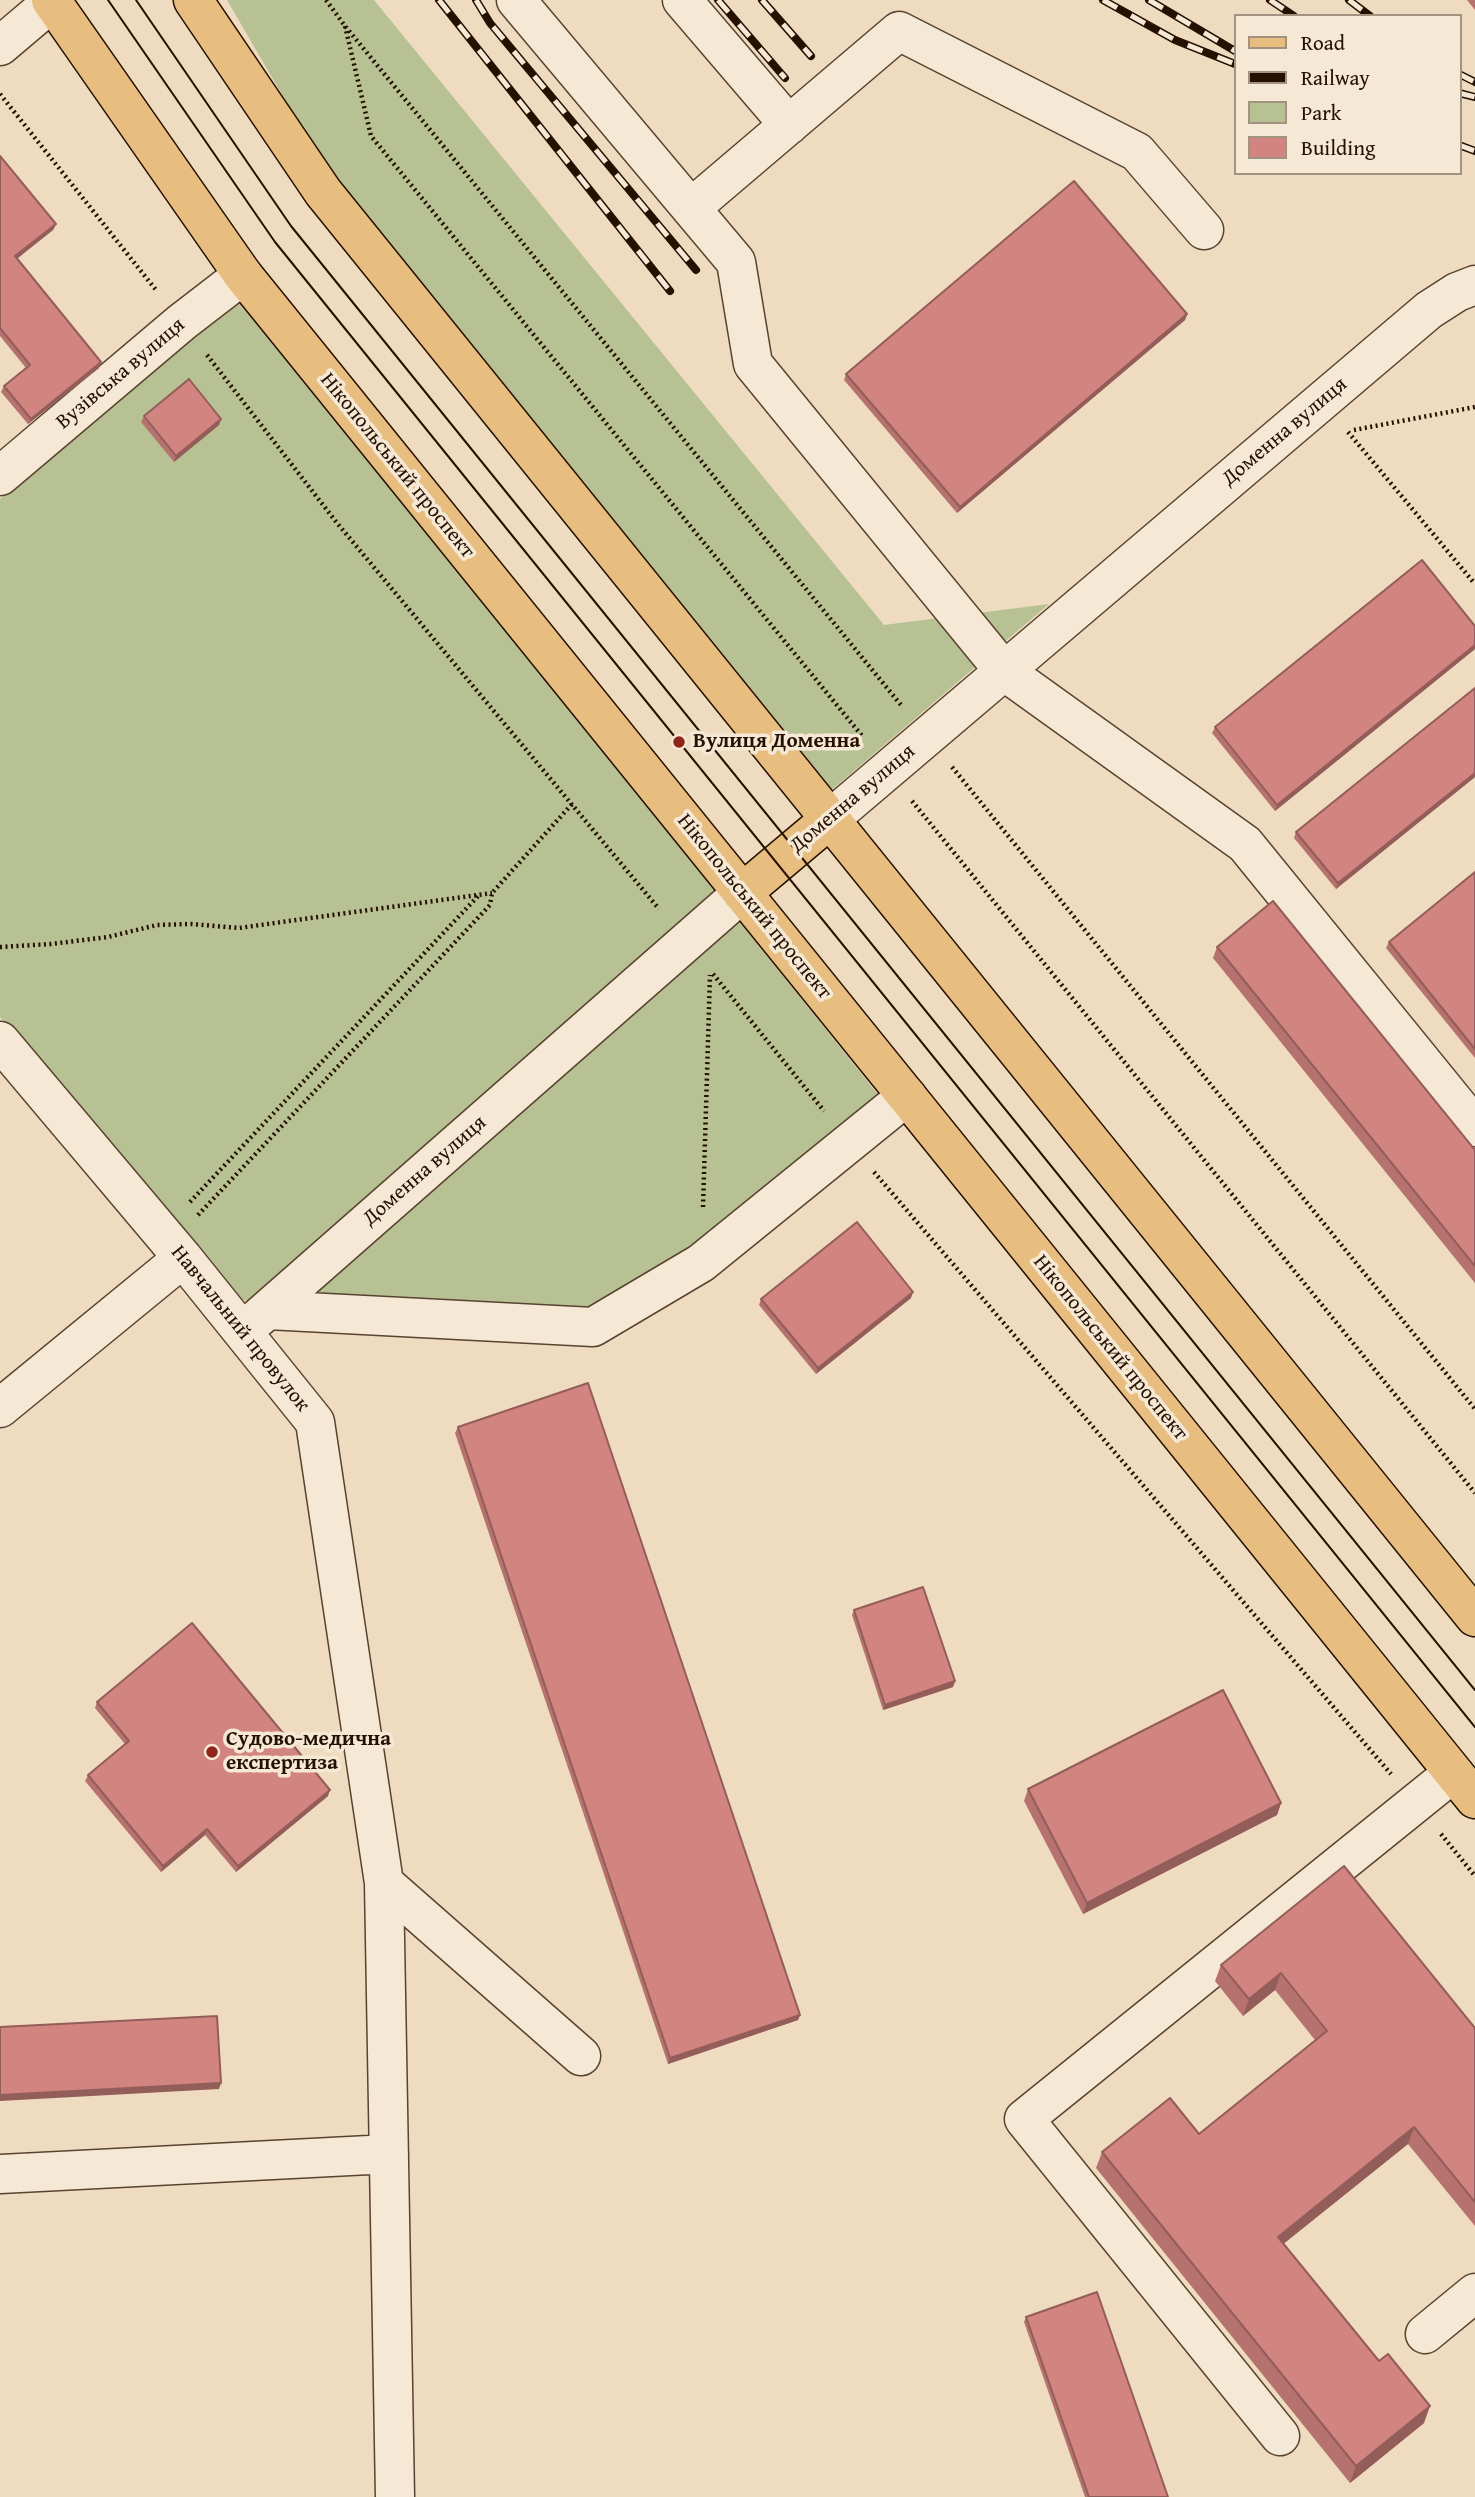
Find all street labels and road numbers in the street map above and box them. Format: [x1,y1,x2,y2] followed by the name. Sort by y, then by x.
[52,313,190,435] street label: Вузівська вулиця
[314,368,480,564] street label: Нікопольський проспект
[1217,372,1353,492] street label: Доменна вулиця
[785,739,921,859] street label: Доменна вулиця
[671,809,837,1005] street label: Нікопольський проспект
[358,1110,492,1232] street label: Доменна вулиця
[165,1241,315,1417] street label: Навчальний провулок
[1027,1250,1193,1446] street label: Нікопольський проспект

